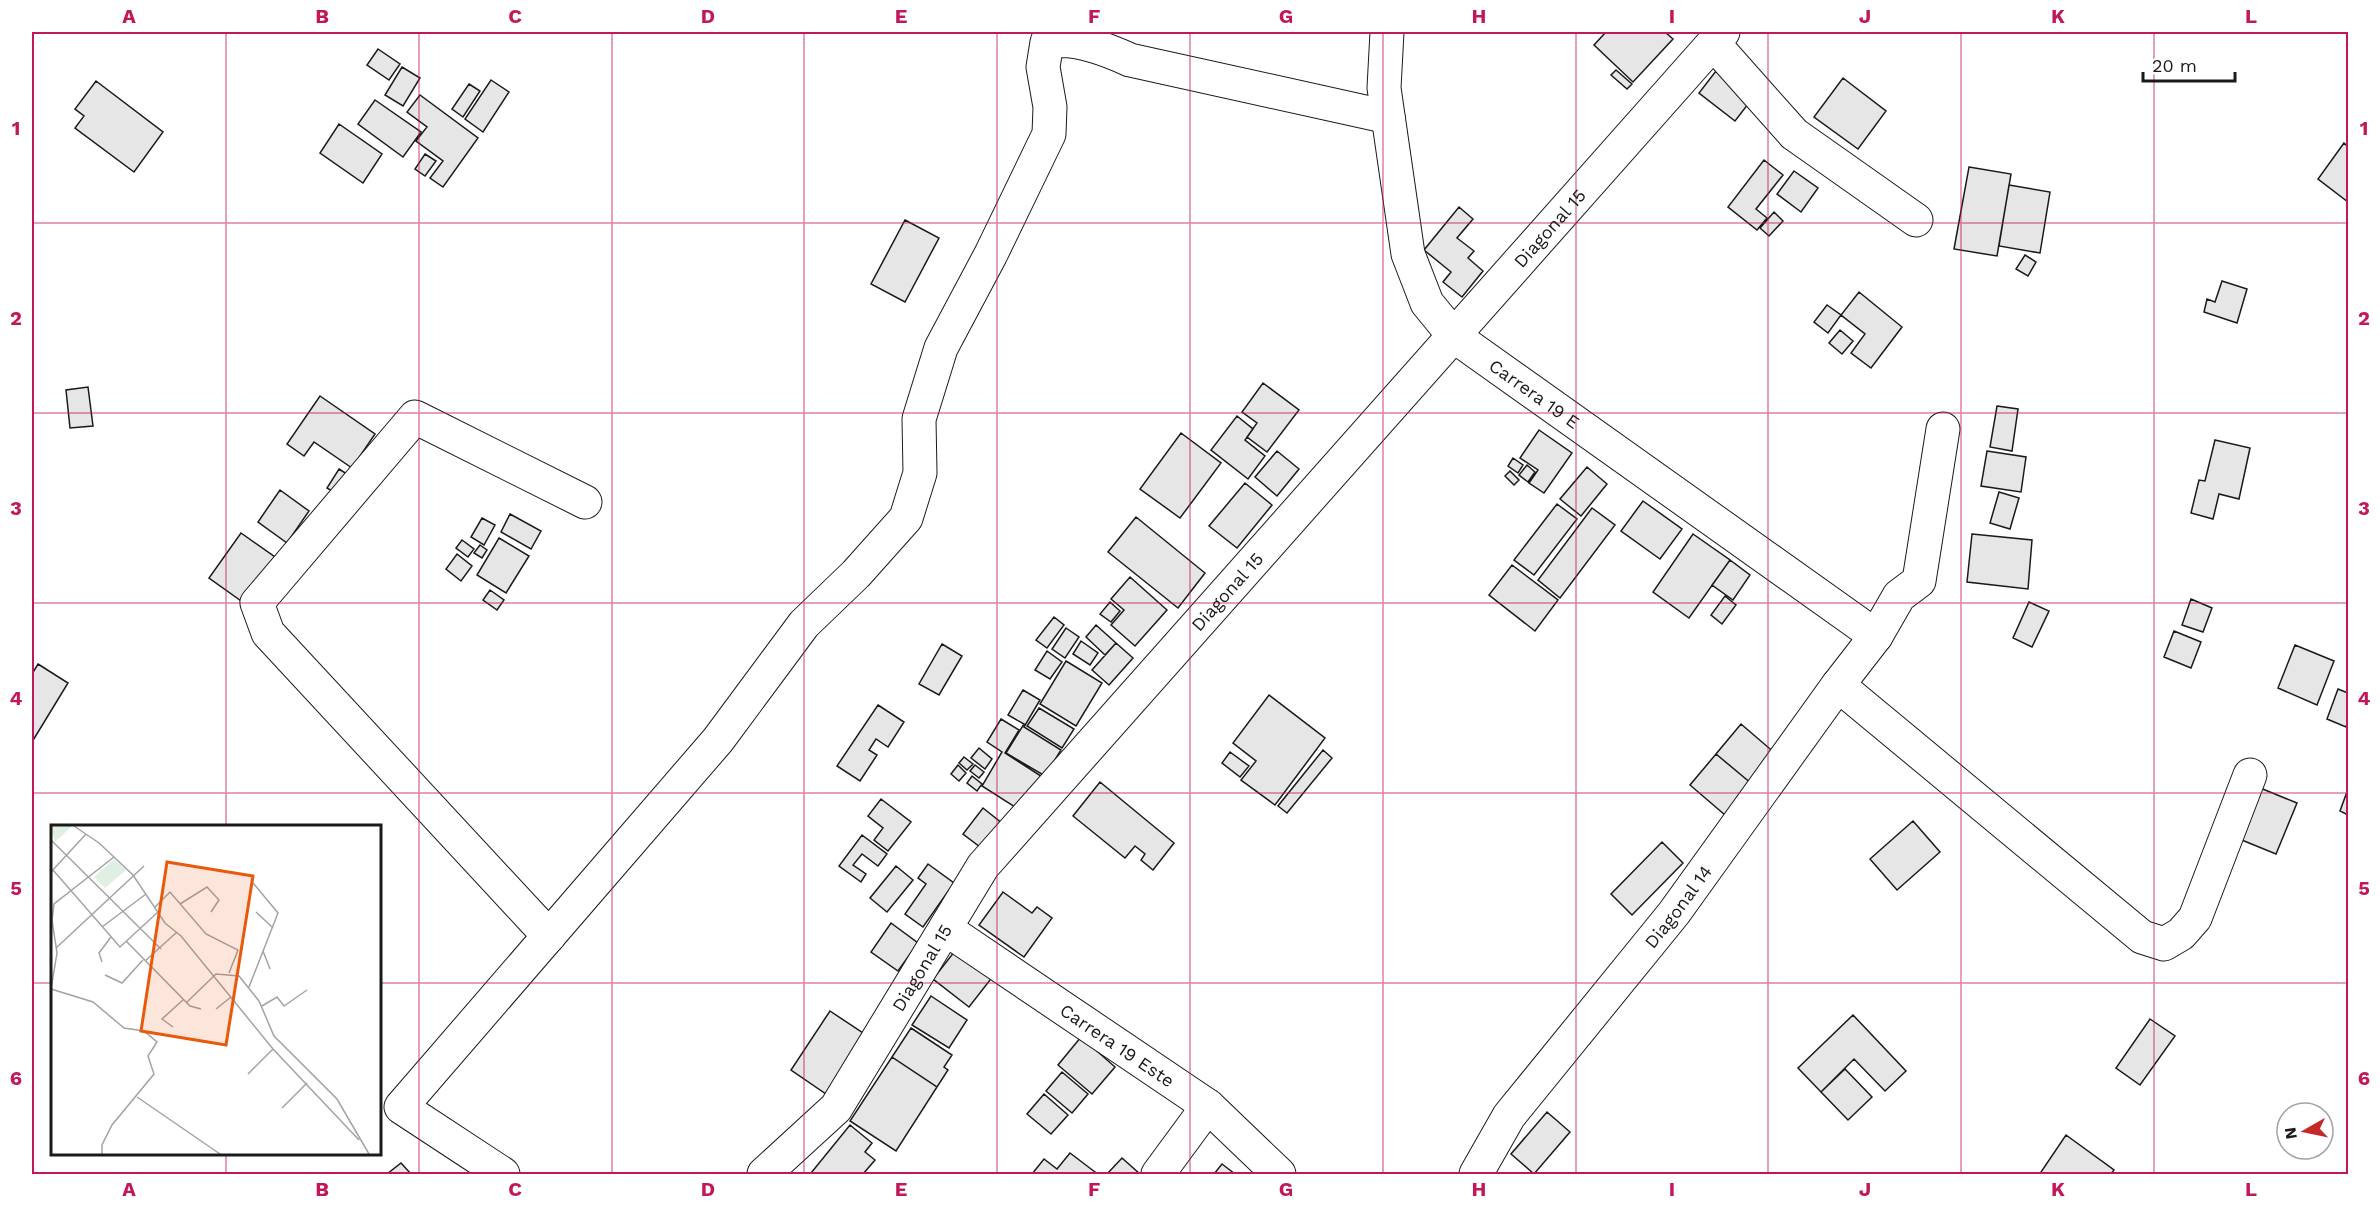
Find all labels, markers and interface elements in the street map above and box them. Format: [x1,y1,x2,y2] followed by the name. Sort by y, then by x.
[122,4,136,28] text: A
[315,4,329,28] text: B
[508,4,522,28] text: C
[701,4,715,28] text: D
[895,4,907,28] text: E
[1088,4,1100,28] text: F
[1279,4,1293,28] text: G
[1472,4,1486,28] text: H
[1669,4,1675,28] text: I
[1859,4,1871,28] text: J
[2051,4,2065,28] text: K
[2245,4,2257,28] text: L
[2143,45,2234,83] scale bar
[2152,55,2197,76] text: 20 m
[12,116,20,140] text: 1
[2360,116,2368,140] text: 1
[1509,184,1590,271] street label: Diagonal 15
[10,306,22,330] text: 2
[2358,306,2370,330] text: 2
[1485,354,1584,433] street label: Carrera 19 E
[10,496,22,520] text: 3
[2358,496,2370,520] text: 3
[1186,548,1267,635] street label: Diagonal 15
[10,686,23,710] text: 4
[2358,686,2371,710] text: 4
[51,825,381,1155] inset map
[1640,861,1716,952] street label: Diagonal 14
[10,876,22,900] text: 5
[2358,876,2370,900] text: 5
[887,920,956,1015] street label: Diagonal 15
[1056,999,1179,1091] street label: Carrera 19 Este
[10,1066,22,1090] text: 6
[2358,1066,2370,1090] text: 6
[2275,1101,2335,1161] north arrow
[2280,1126,2301,1141] text: N
[122,1177,136,1201] text: A
[315,1177,329,1201] text: B
[508,1177,522,1201] text: C
[701,1177,715,1201] text: D
[895,1177,907,1201] text: E
[1088,1177,1100,1201] text: F
[1279,1177,1293,1201] text: G
[1472,1177,1486,1201] text: H
[1669,1177,1675,1201] text: I
[1859,1177,1871,1201] text: J
[2051,1177,2065,1201] text: K
[2245,1177,2257,1201] text: L

